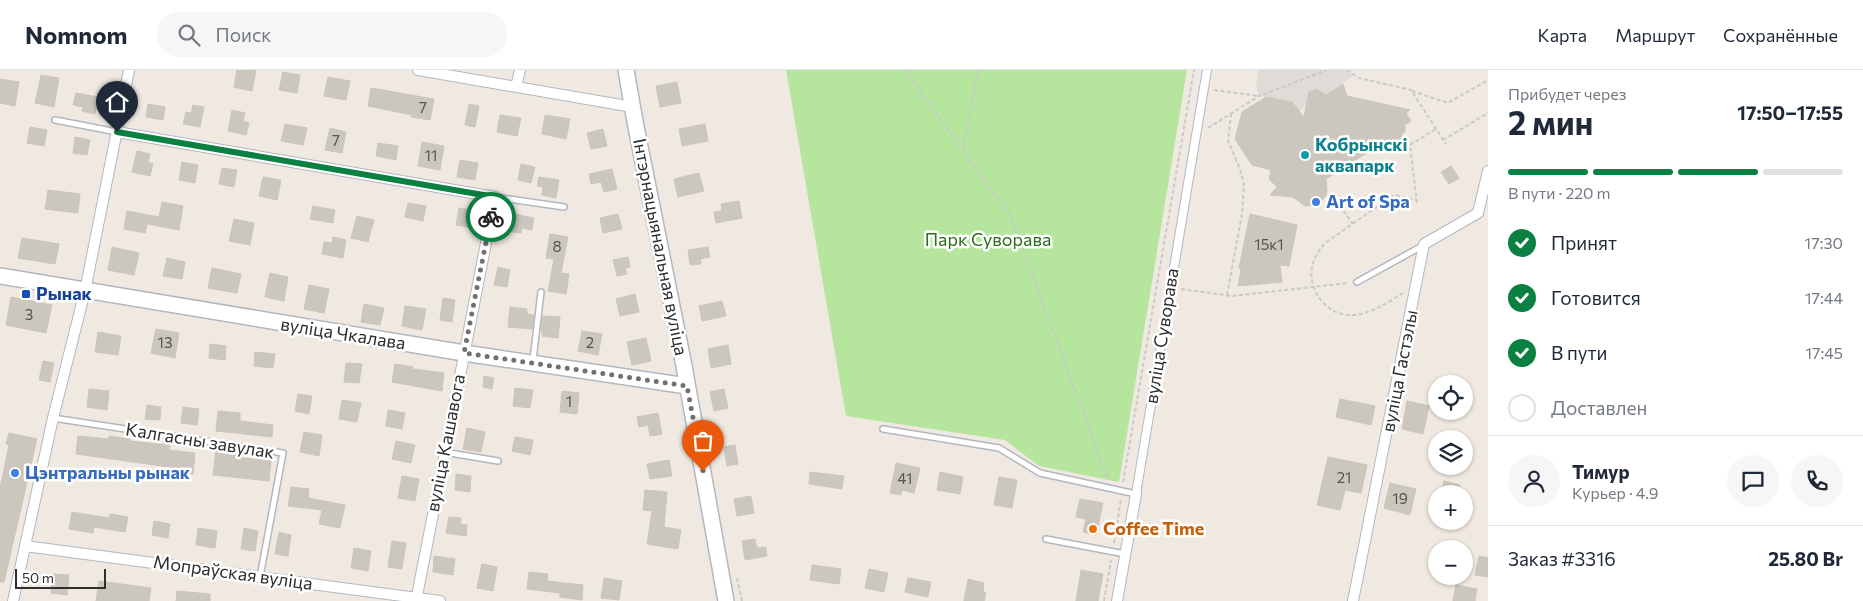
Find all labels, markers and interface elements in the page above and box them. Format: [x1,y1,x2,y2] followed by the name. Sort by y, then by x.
[157,12,507,57] search box
[25,20,127,49] text: Nomnom
[175,21,203,49] icon: search
[215,23,271,46] text: Поиск
[1538,24,1587,46] text: Карта
[1615,24,1695,46] text: Маршрут
[1723,24,1838,46] text: Сохранённые
[96,81,138,132] pin
[1508,84,1627,103] text: Прибудет через
[103,88,131,116] icon: home
[419,98,427,116] house number: 7
[1737,101,1843,124] text: 17:50–17:55
[1508,102,1593,142] text: 2 мин
[332,131,340,149] house number: 7
[1315,133,1408,176] place label: Кобрынскі аквапарк
[629,136,693,357] street label: Інтэрнацыянальная вуліца
[425,146,437,164] house number: 11
[1299,149,1311,161] marker: Кобрынскі аквапарк
[1508,183,1611,202] text: В пути · 220 m
[1326,190,1410,212] place label: Art of Spa
[466,192,516,242] courier
[1310,196,1322,208] marker: Art of Spa
[477,203,505,231] icon: bike
[925,228,1051,250] park label: Парк Суворава
[1508,229,1536,257] icon: check
[1551,231,1617,254] text: Принят
[1804,233,1843,252] text: 17:30
[1254,235,1284,253] house number: 15к1
[552,237,562,255] house number: 8
[1139,267,1183,405] street label: вуліца Суворава
[36,282,93,304] place label: Рынак
[1508,284,1536,312] icon: check
[1551,286,1641,309] text: Готовится
[20,288,32,300] marker: Рынак
[1805,288,1843,307] text: 17:44
[25,305,33,323] house number: 3
[1376,308,1422,434] street label: вуліца Гастэлы
[279,312,407,354] street label: вуліца Чкалава
[158,333,172,351] house number: 13
[586,333,594,351] house number: 2
[1508,339,1536,367] icon: check
[1551,341,1607,364] text: В пути
[1805,343,1843,362] text: 17:45
[421,372,469,513] street label: вуліца Кашавога
[1428,375,1473,585] map controls
[1428,375,1473,420] button: locate
[566,392,572,410] house number: 1
[1551,396,1647,419] text: Доставлен
[124,417,276,463] street label: Калгасны завулак
[682,420,724,471] pin
[689,427,717,455] icon: bag
[1428,430,1473,475] button: layers
[1508,455,1560,507] button: person
[1727,455,1779,507] button: chat
[1791,455,1843,507] button: phone
[1572,460,1630,483] text: Тимур
[25,461,191,483] place label: Цэнтральны рынак
[9,467,21,479] marker: Цэнтральны рынак
[1337,468,1351,486] house number: 21
[898,469,912,487] house number: 41
[1572,483,1658,502] text: Курьер · 4.9
[1428,485,1473,530] button: +
[1392,489,1408,507] house number: 19
[1103,517,1204,539] place label: Coffee Time
[1087,523,1099,535] marker: Coffee Time
[1428,540,1473,585] button: −
[1508,547,1616,570] text: Заказ #3316
[1768,547,1843,570] text: 25.80 Br
[152,550,314,594] street label: Мопраўская вуліца
[15,566,106,589] scale bar
[22,569,54,586] text: 50 m

